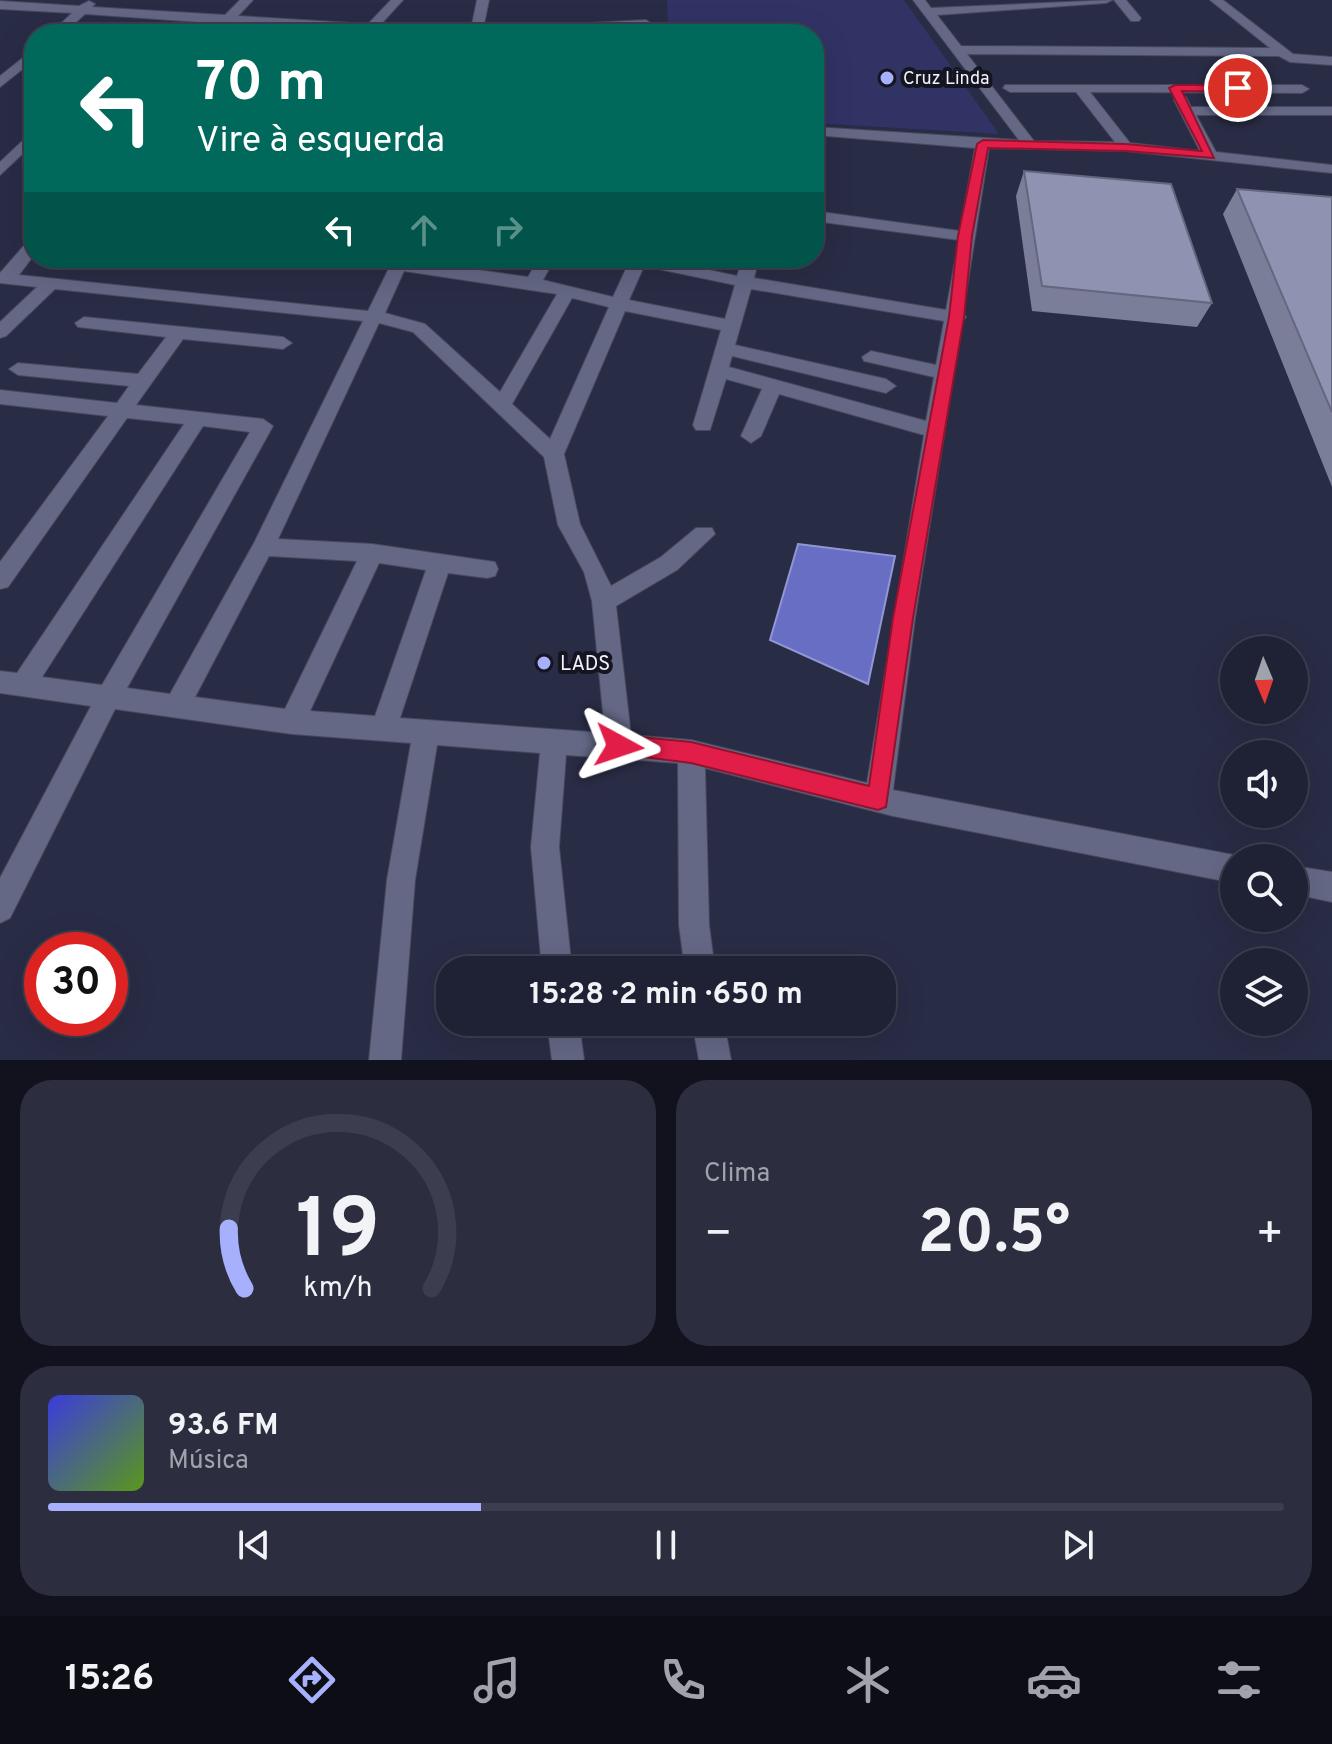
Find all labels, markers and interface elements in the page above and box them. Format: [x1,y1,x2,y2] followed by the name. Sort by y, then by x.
[196,50,326,120] text: 70 m
[1204,54,1272,122] pin
[64,56,168,160] icon: left
[1216,66,1260,110] icon: arrive
[903,68,990,91] place label: Cruz Linda
[878,69,896,87] marker: Cruz Linda
[196,119,445,165] text: Vire à esquerda
[318,208,362,252] icon: left
[402,208,446,252] icon: ahead
[486,208,530,252] icon: right
[1220,636,1308,724] north arrow
[1220,636,1308,1036] map controls
[560,652,610,678] place label: LADS
[535,654,553,672] marker: LADS
[577,704,661,788] position arrow
[1220,740,1308,828] button: sound
[1220,844,1308,932] button: search
[24,932,128,1036] speed limit sign: 30
[1220,948,1308,1036] button: layers
[529,977,803,1014] text: 15:28 · 2 min · 650 m
[704,1158,770,1191] text: Clima
[296,1182,380,1287] text: 19
[918,1198,1070,1274] text: 20.5°
[704,1208,732,1264] text: −
[1256,1208,1284,1264] text: +
[303,1271,373,1307] text: km/h
[168,1408,278,1445] text: 93.6 FM
[168,1445,249,1478] text: Música
[232,1523,276,1567] icon: previous
[644,1523,688,1567] icon: pause
[1056,1523,1100,1567] icon: next
[284,1652,340,1708] icon: directions
[469,1652,525,1708] icon: music
[655,1652,711,1708] icon: phone
[840,1652,896,1708] icon: climate
[1026,1652,1082,1708] icon: car
[1211,1652,1267,1708] icon: filters
[65,1657,154,1703] text: 15:26

